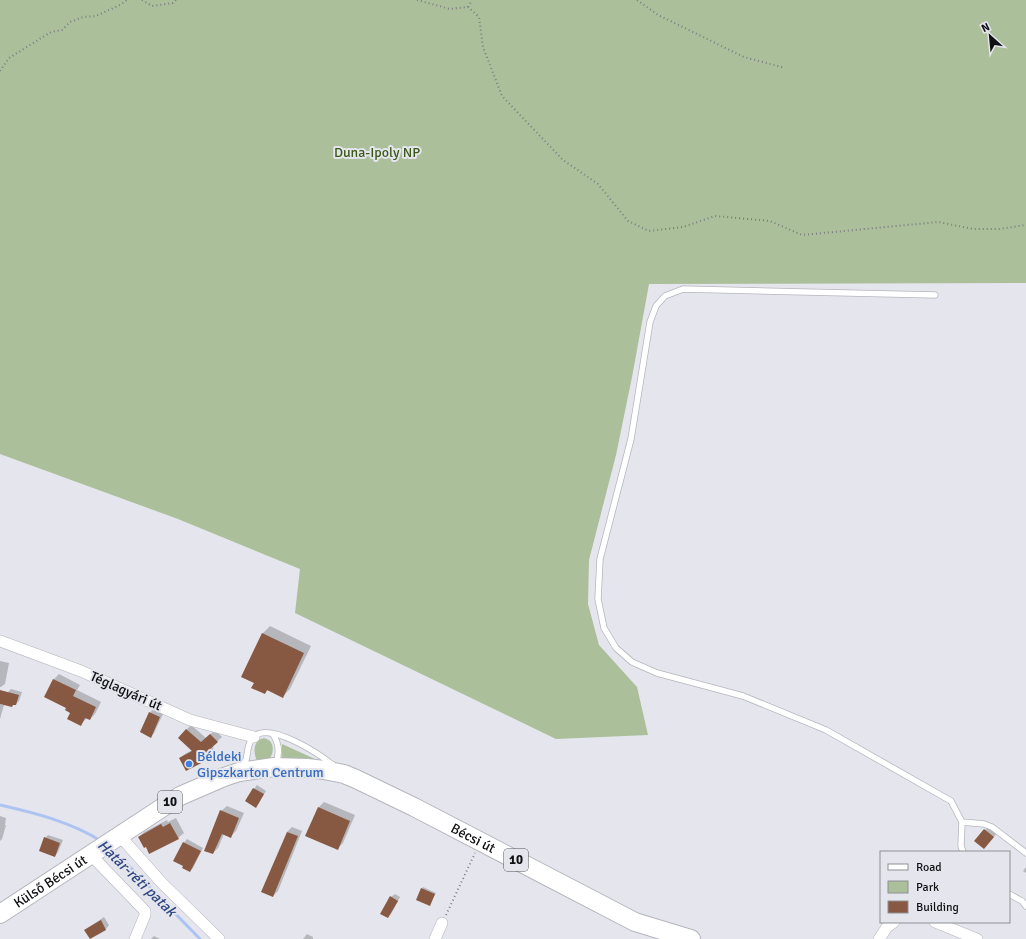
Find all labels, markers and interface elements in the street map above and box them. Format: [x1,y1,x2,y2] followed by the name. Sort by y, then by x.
[970,16,1010,56] north arrow
[979,20,992,35] text: N
[334,144,420,161] park label: Duna-Ipoly NP
[87,668,165,714] street label: Téglagyári út
[197,748,324,781] place label: Béldeki Gipszkarton Centrum
[184,759,194,769] marker: Béldeki Gipszkarton Centrum
[158,791,182,813] road number: 10
[448,819,498,856] street label: Bécsi út
[94,836,181,921] water label: Határ-réti patak
[504,849,528,871] road number: 10
[10,851,90,911] street label: Külső Bécsi út
[880,851,1010,923] legend
[916,860,942,875] text: Road
[916,880,939,895] text: Park
[916,900,959,915] text: Building

